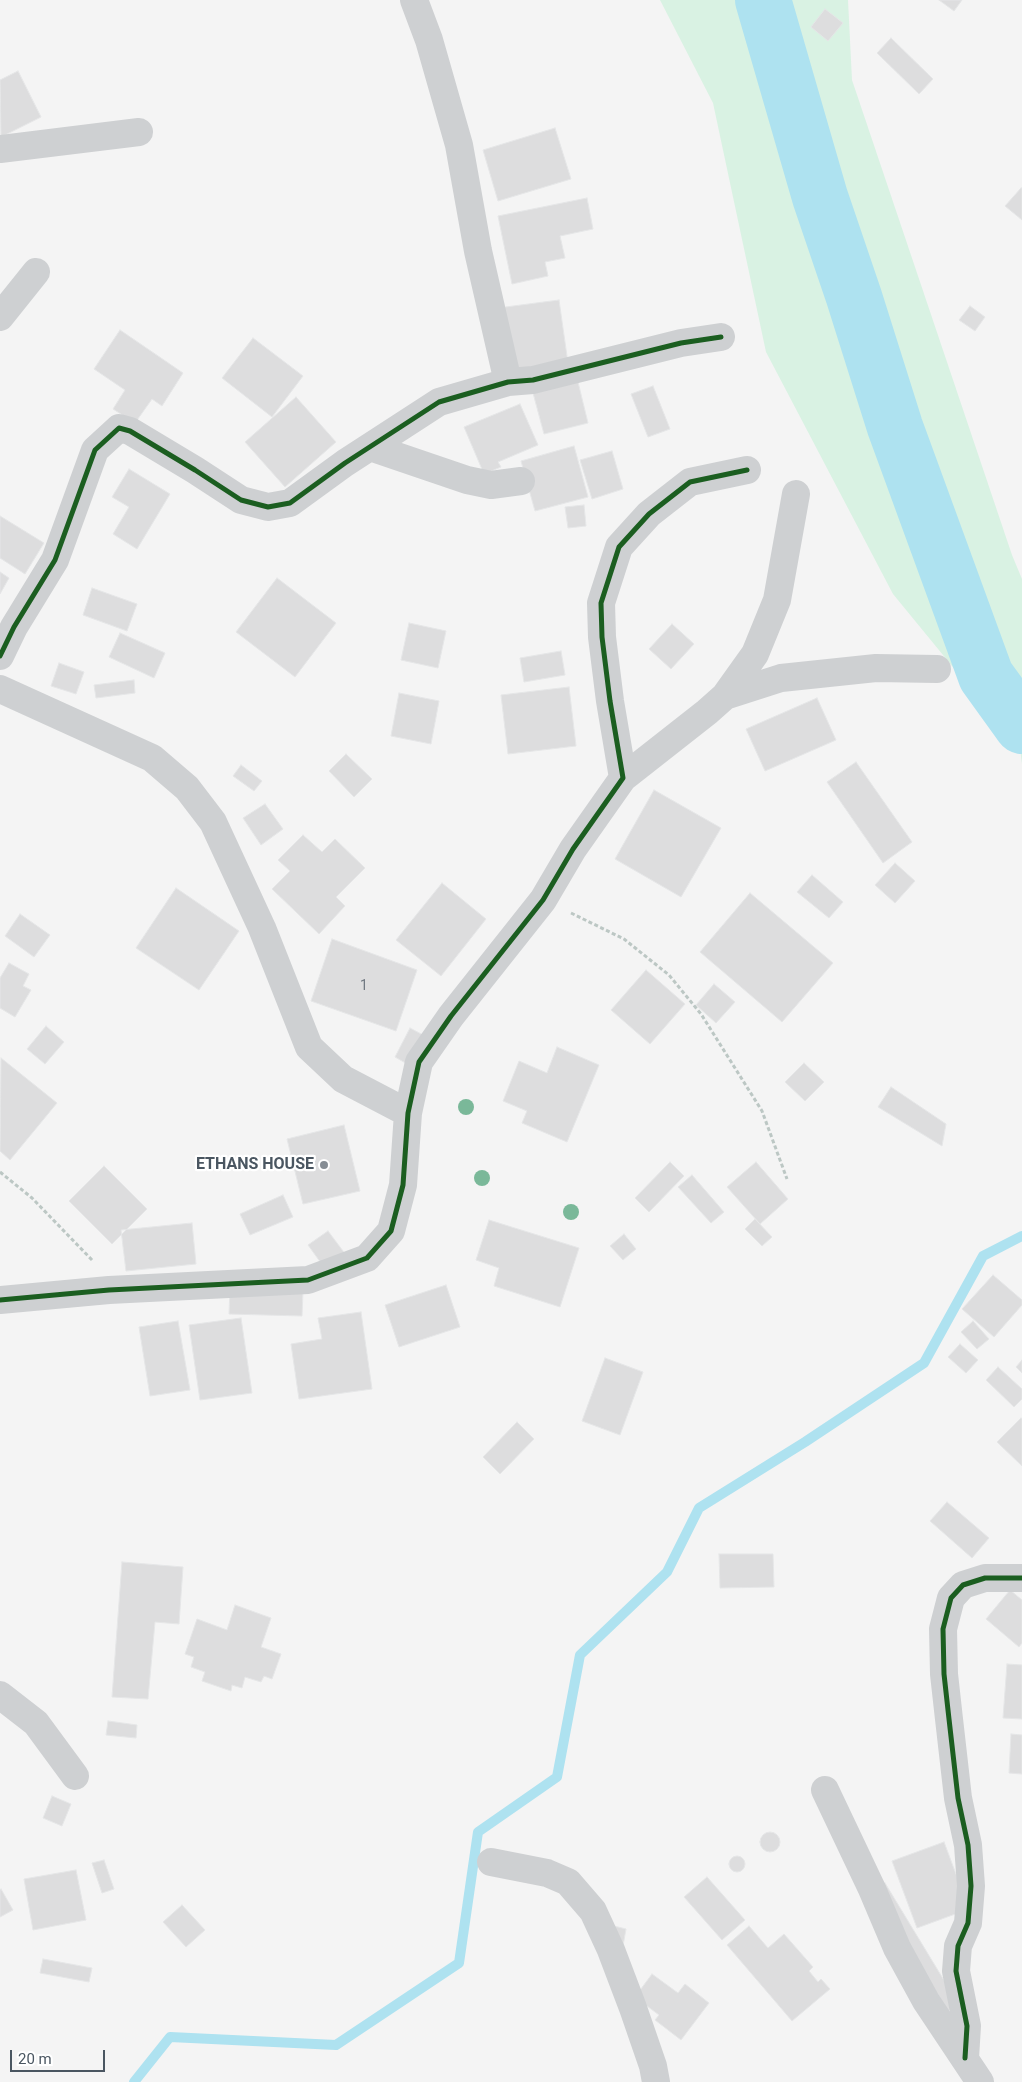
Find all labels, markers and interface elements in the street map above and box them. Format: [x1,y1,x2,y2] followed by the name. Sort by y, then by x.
[360,978,368,994] house number: 1
[196,1155,314,1175] place label: ETHANS HOUSE
[318,1159,330,1171] marker: ETHANS HOUSE
[12,2040,108,2072] scale bar
[18,2050,52,2068] text: 20 m

